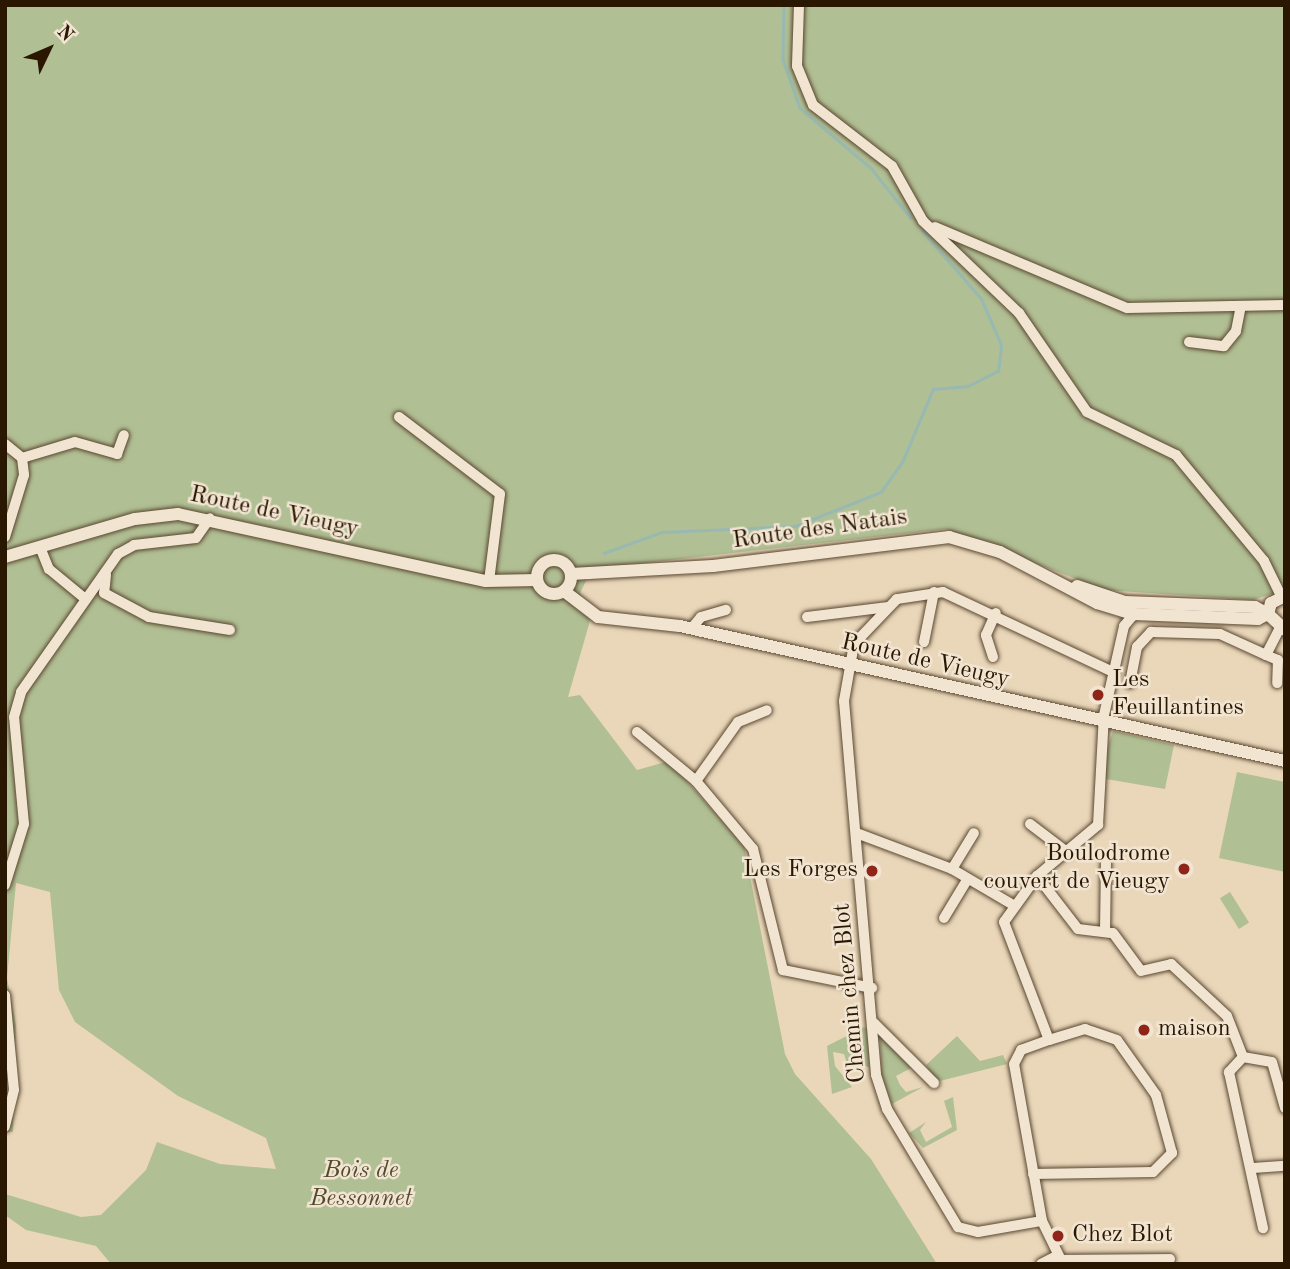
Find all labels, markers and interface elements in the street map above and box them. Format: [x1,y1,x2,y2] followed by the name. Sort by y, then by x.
[14,14,84,84] north arrow
[53,22,76,46] text: N
[187,481,361,545] street label: Route de Vieugy
[731,503,909,557] street label: Route des Natais
[838,629,1012,695] street label: Route de Vieugy
[1112,667,1244,723] place label: Les Feuillantines
[1090,687,1106,703] marker: Les Feuillantines
[983,841,1170,897] place label: Boulodrome couvert de Vieugy
[743,857,858,885] place label: Les Forges
[1176,861,1192,877] marker: Boulodrome couvert de Vieugy
[864,863,880,879] marker: Les Forges
[829,902,873,1084] street label: Chemin chez Blot
[1158,1016,1231,1044] place label: maison
[1136,1022,1152,1038] marker: maison
[310,1158,412,1214] park label: Bois de Bessonnet
[1072,1222,1173,1250] place label: Chez Blot
[1050,1228,1066,1244] marker: Chez Blot

